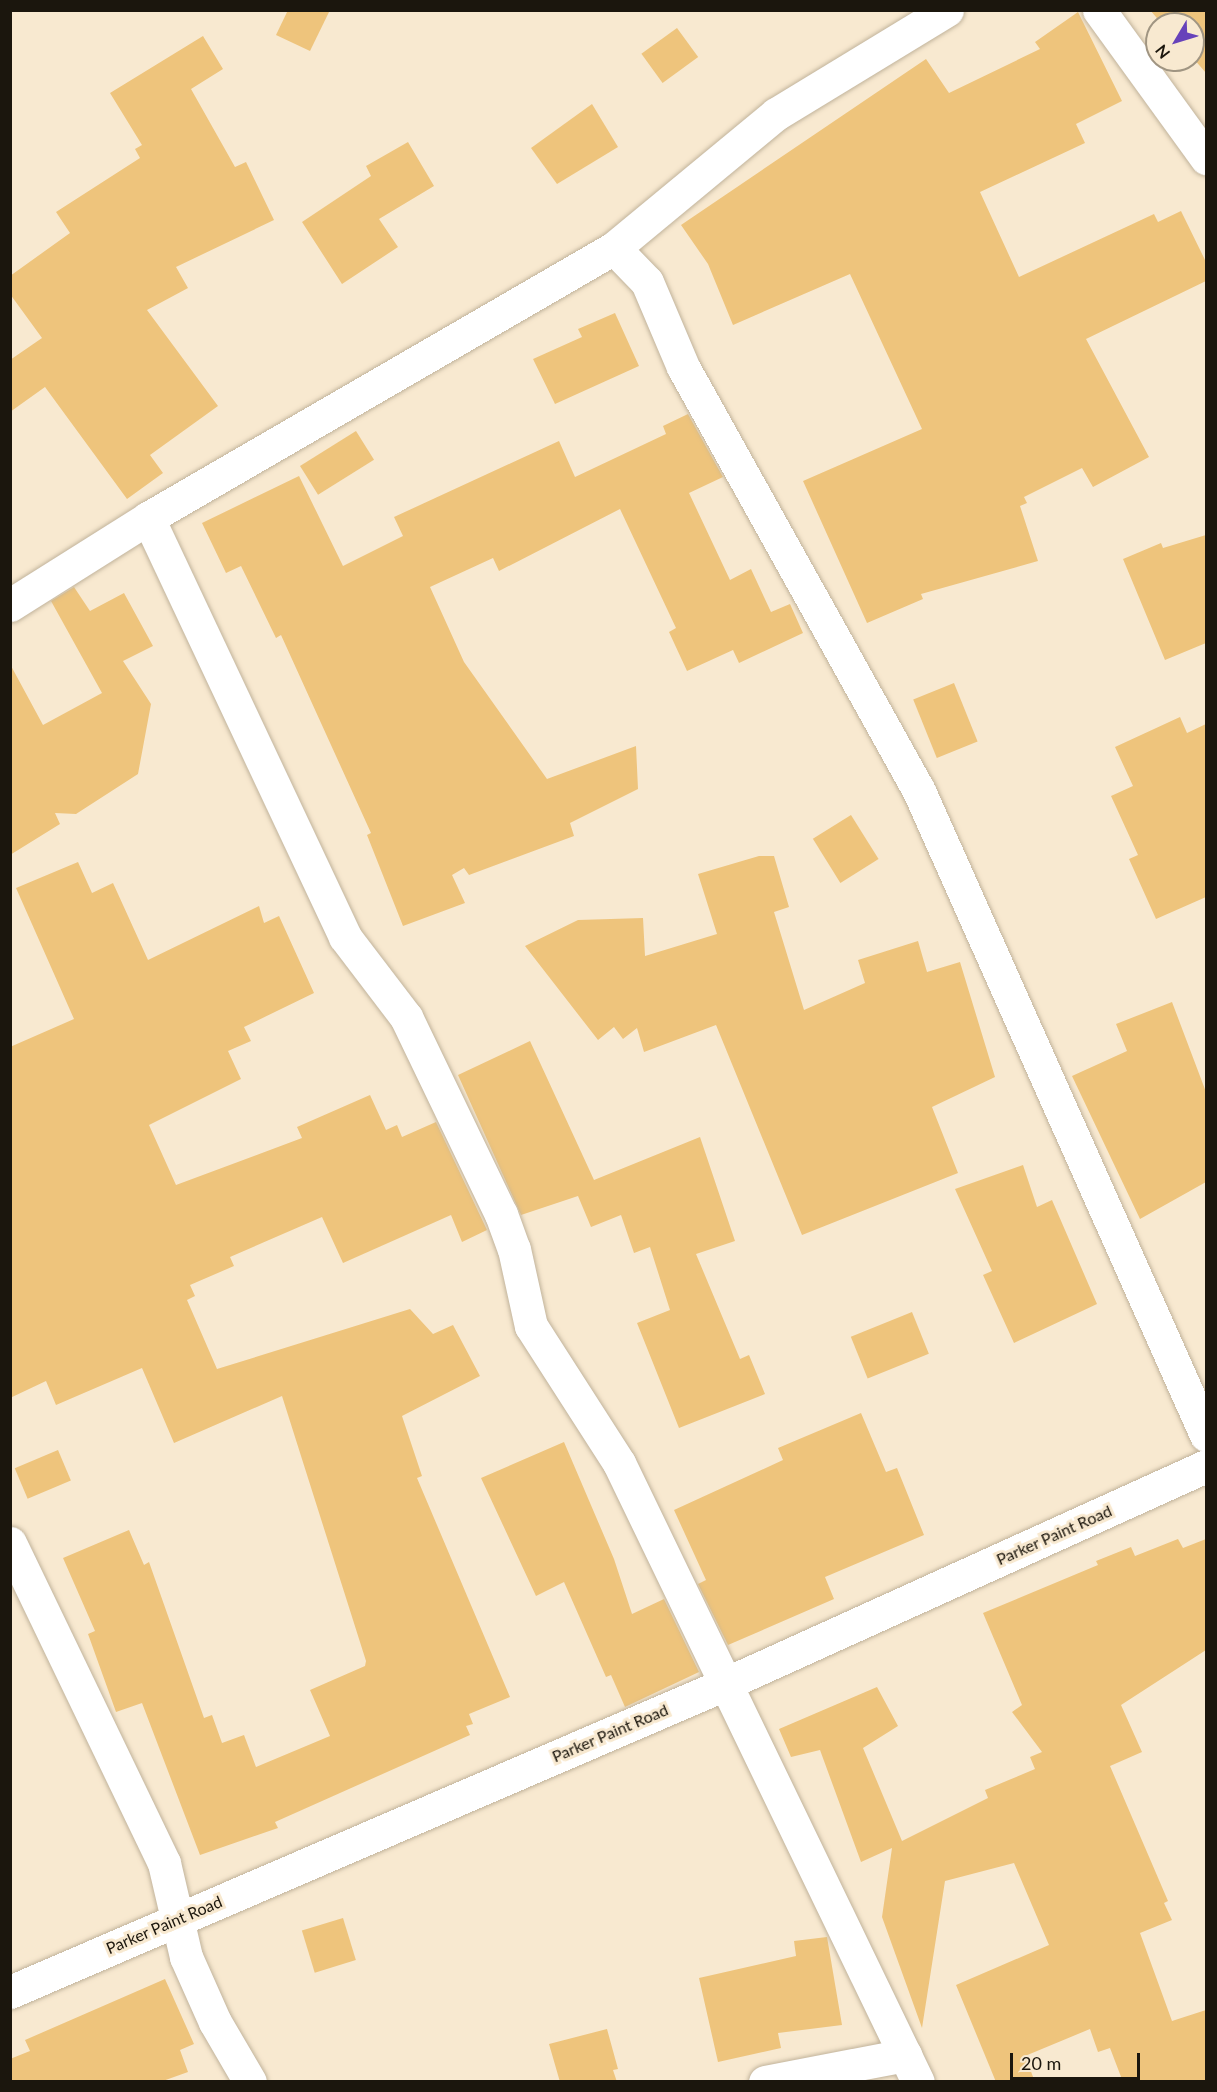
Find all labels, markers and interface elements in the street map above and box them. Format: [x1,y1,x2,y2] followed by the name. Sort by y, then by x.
[1145,12,1205,72] north arrow
[1151,41,1173,63] text: N
[993,1501,1115,1569] street label: Parker Paint Road
[549,1700,671,1766] street label: Parker Paint Road
[103,1892,225,1958] street label: Parker Paint Road
[1013,2041,1144,2079] scale bar
[1021,2052,1061,2074] text: 20 m

